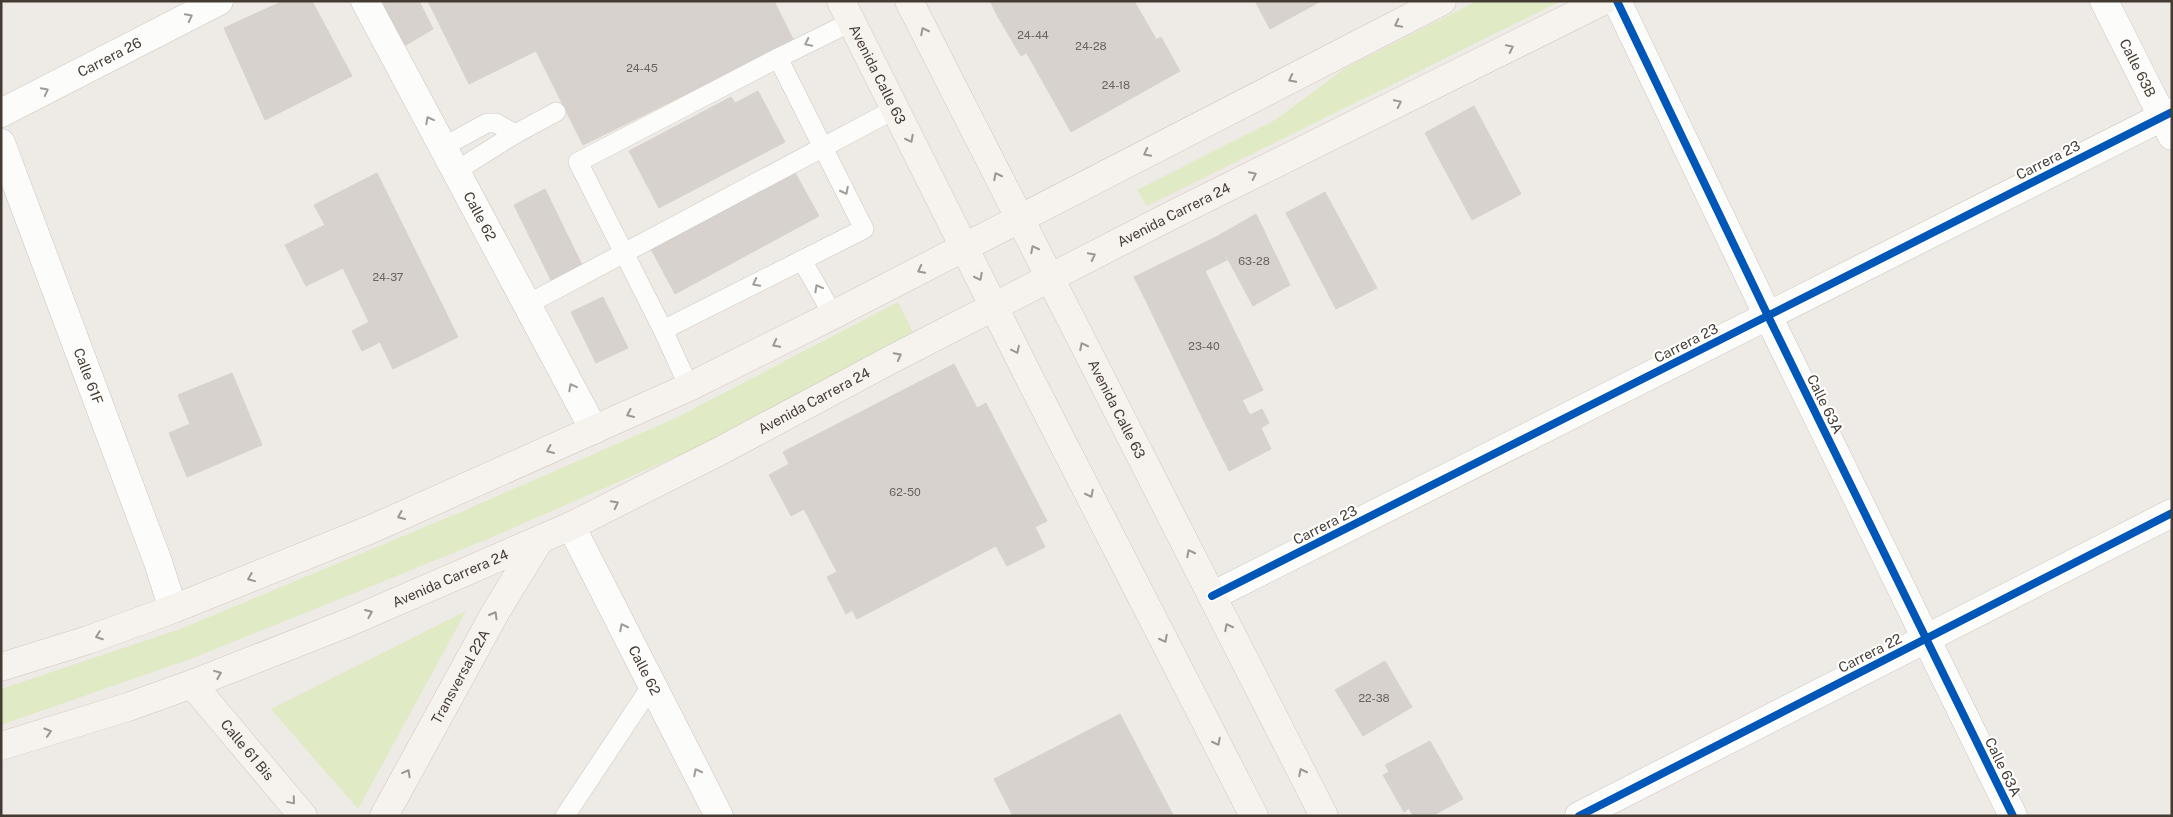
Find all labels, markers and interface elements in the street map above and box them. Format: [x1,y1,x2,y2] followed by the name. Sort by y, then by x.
[184,13,193,23] one-way arrow
[1395,18,1404,28] one-way arrow
[846,22,909,127] street label: Avenida Calle 63
[920,27,930,36] one-way arrow
[1017,29,1049,41] house number: 24-44
[75,34,144,80] street label: Carrera 26
[2116,36,2159,100] street label: Calle 63B
[804,37,813,47] one-way arrow
[1075,40,1107,52] house number: 24-28
[1505,44,1514,54] one-way arrow
[626,62,658,74] house number: 24-45
[1288,73,1297,83] one-way arrow
[1102,79,1130,91] house number: 24-18
[39,87,48,97] one-way arrow
[1393,99,1402,109] one-way arrow
[425,117,435,126] one-way arrow
[904,134,914,143] one-way arrow
[2013,137,2083,183] street label: Carrera 23
[1144,147,1153,157] one-way arrow
[1247,171,1256,181] one-way arrow
[993,172,1003,181] one-way arrow
[1114,179,1233,250] street label: Avenida Carrera 24
[839,186,849,195] one-way arrow
[460,189,500,244] street label: Calle 62
[1029,245,1040,254] one-way arrow
[1087,252,1096,262] one-way arrow
[1238,255,1270,267] house number: 63-28
[917,264,926,274] one-way arrow
[373,271,404,283] house number: 24-37
[973,272,983,281] one-way arrow
[752,277,761,287] one-way arrow
[814,284,824,293] one-way arrow
[1651,320,1721,366] street label: Carrera 23
[772,338,781,348] one-way arrow
[1188,340,1220,352] house number: 23-40
[1079,343,1089,352] one-way arrow
[1010,345,1020,354] one-way arrow
[70,346,106,407] street label: Calle 61F
[893,352,902,362] one-way arrow
[1085,357,1149,461] street label: Avenida Calle 63
[755,364,873,437] street label: Avenida Carrera 24
[1804,372,1846,436] street label: Calle 63A
[569,383,579,392] one-way arrow
[626,408,635,419] one-way arrow
[546,443,555,454] one-way arrow
[889,486,921,498] house number: 62-50
[1084,489,1094,498] one-way arrow
[609,500,618,510] one-way arrow
[1290,502,1360,548] street label: Carrera 23
[397,509,406,520] one-way arrow
[390,546,511,610] street label: Avenida Carrera 24
[1186,549,1196,558] one-way arrow
[247,572,256,582] one-way arrow
[364,609,373,620] one-way arrow
[488,612,498,621] one-way arrow
[619,624,629,633] one-way arrow
[1224,624,1234,633] one-way arrow
[428,626,493,727] street label: Transversal 22A
[96,630,104,640] one-way arrow
[1836,630,1904,676] street label: Carrera 22
[1158,634,1168,643] one-way arrow
[625,643,664,698] street label: Calle 62
[213,670,222,680] one-way arrow
[1358,692,1390,704] house number: 22-38
[217,716,277,783] street label: Calle 61 Bis
[43,727,52,737] one-way arrow
[1982,735,2024,799] street label: Calle 63A
[1211,737,1221,746] one-way arrow
[693,768,703,777] one-way arrow
[1298,768,1308,777] one-way arrow
[401,769,411,778] one-way arrow
[287,795,295,804] one-way arrow

